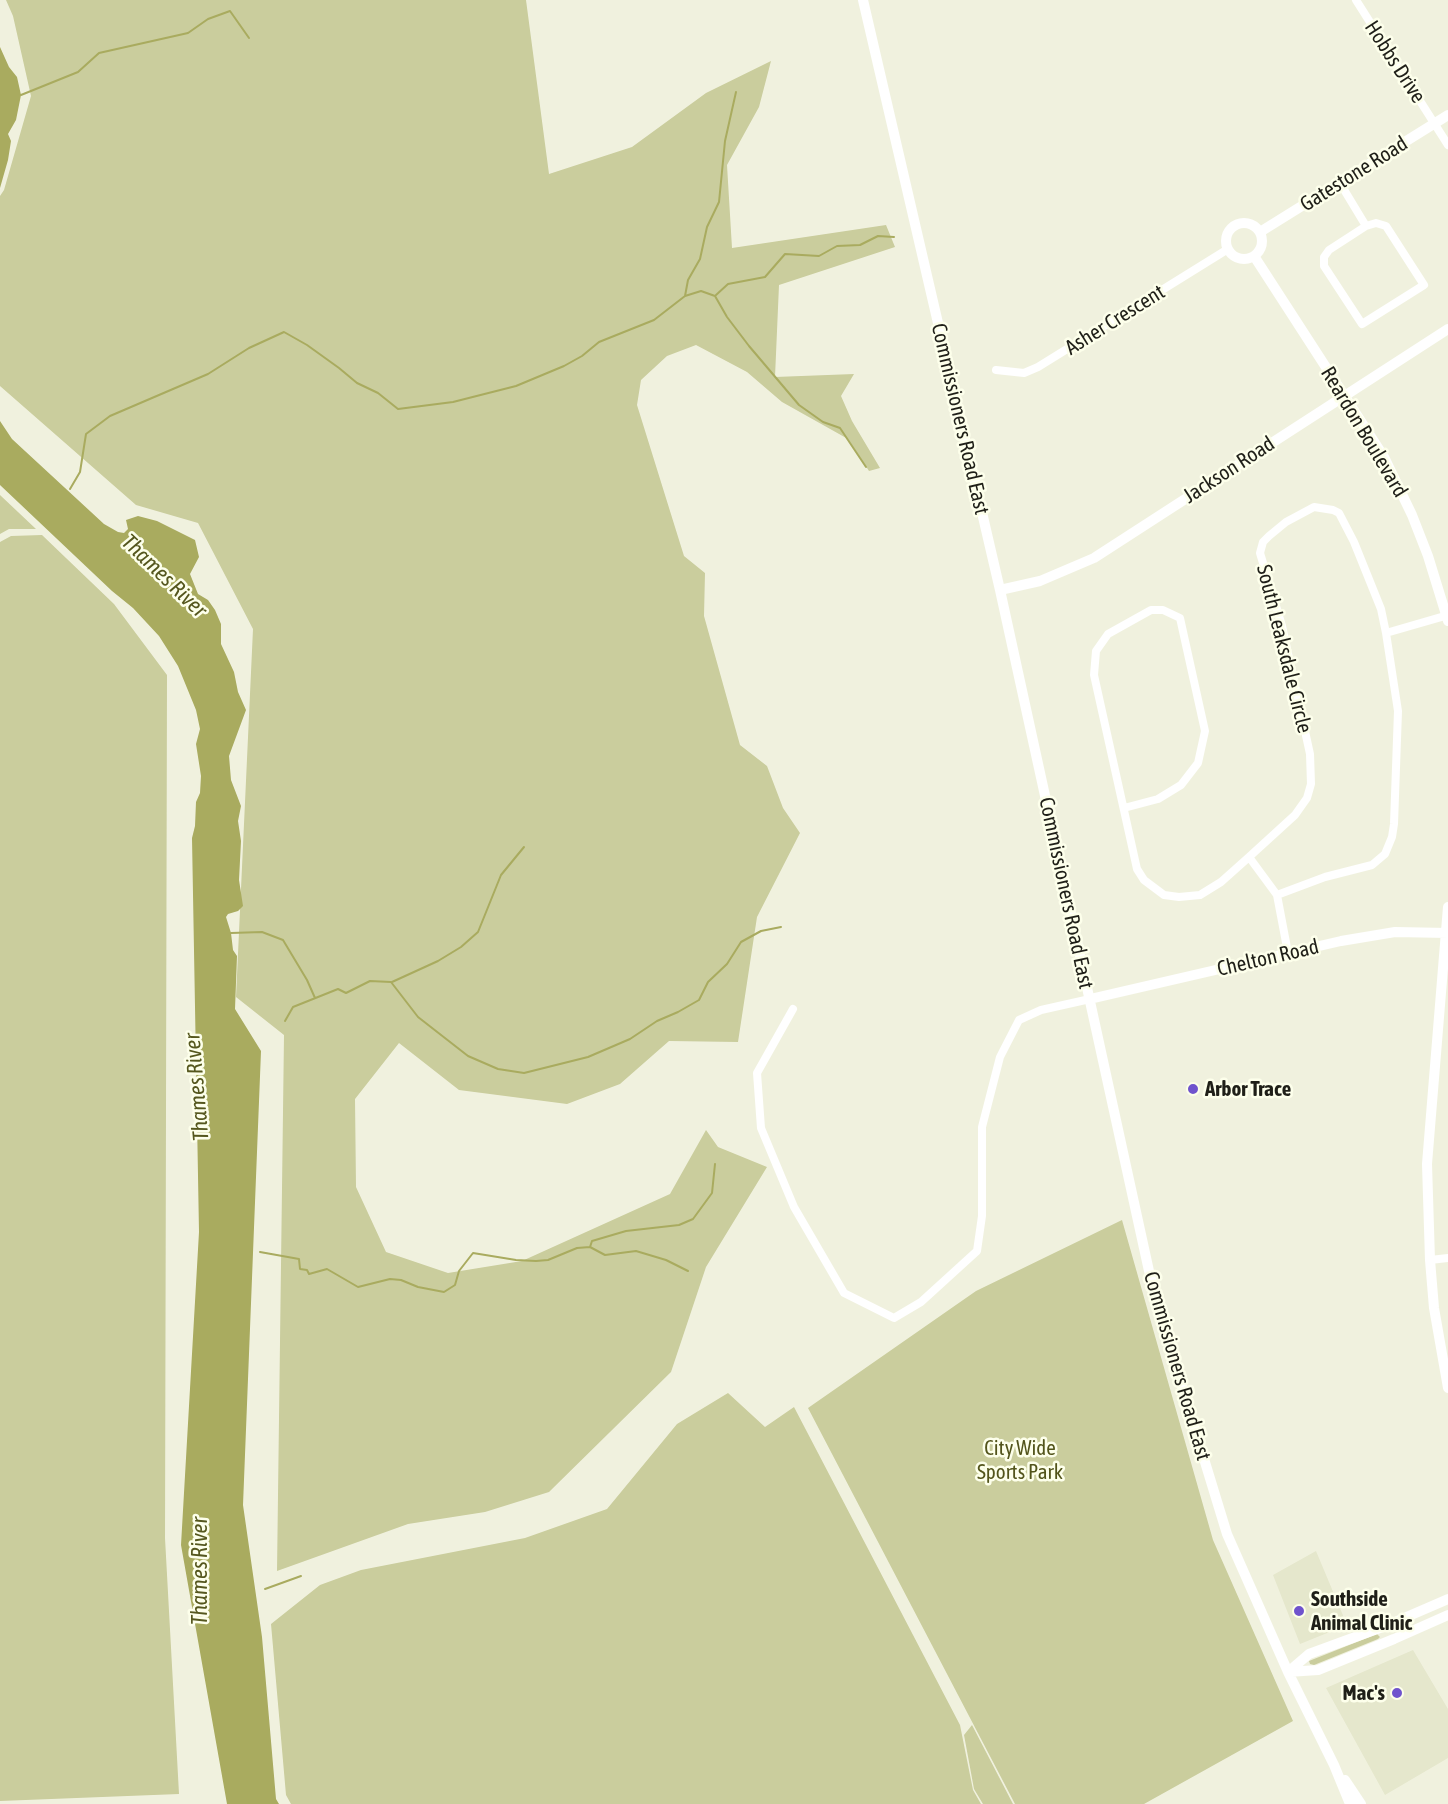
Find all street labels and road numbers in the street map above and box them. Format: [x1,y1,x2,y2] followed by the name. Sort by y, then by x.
[1359,16,1431,108] street label: Hobbs Drive
[1296,131,1412,217] street label: Gatestone Road
[1061,279,1169,361] street label: Asher Crescent
[926,321,994,517] street label: Commissioners Road East
[1315,362,1413,502] street label: Reardon Boulevard
[1179,431,1279,509] street label: Jackson Road
[1251,562,1317,736] street label: South Leaksdale Circle
[1033,795,1099,991] street label: Commissioners Road East
[1215,934,1321,982] street label: Chelton Road
[1138,1269,1216,1463] street label: Commissioners Road East

